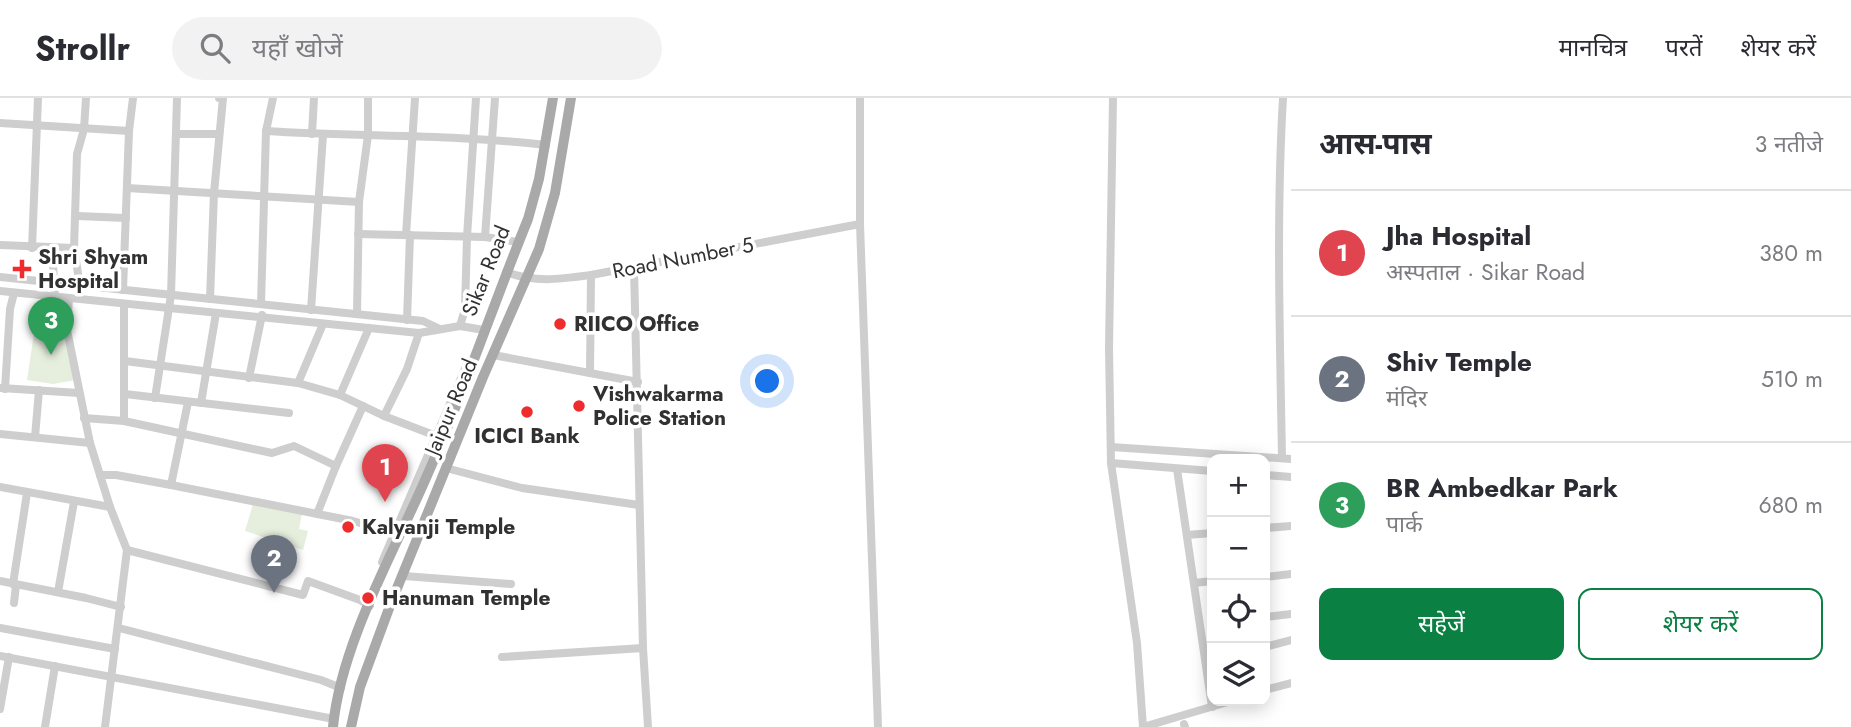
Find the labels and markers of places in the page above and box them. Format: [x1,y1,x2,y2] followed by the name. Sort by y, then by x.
[38,242,148,296] place label: Shri Shyam Hospital
[12,259,32,279] marker: Shri Shyam Hospital
[28,297,74,355] pin: 3
[574,309,699,339] place label: RIICO Office
[552,316,568,332] marker: RIICO Office
[592,379,726,433] place label: Vishwakarma Police Station
[571,398,587,414] marker: Vishwakarma Police Station
[519,404,535,420] marker: ICICI Bank
[474,421,580,451] place label: ICICI Bank
[362,444,408,502] pin: 1
[362,512,515,542] place label: Kalyanji Temple
[340,519,356,535] marker: Kalyanji Temple
[251,535,297,593] pin: 2
[382,583,550,613] place label: Hanuman Temple
[360,590,376,606] marker: Hanuman Temple

